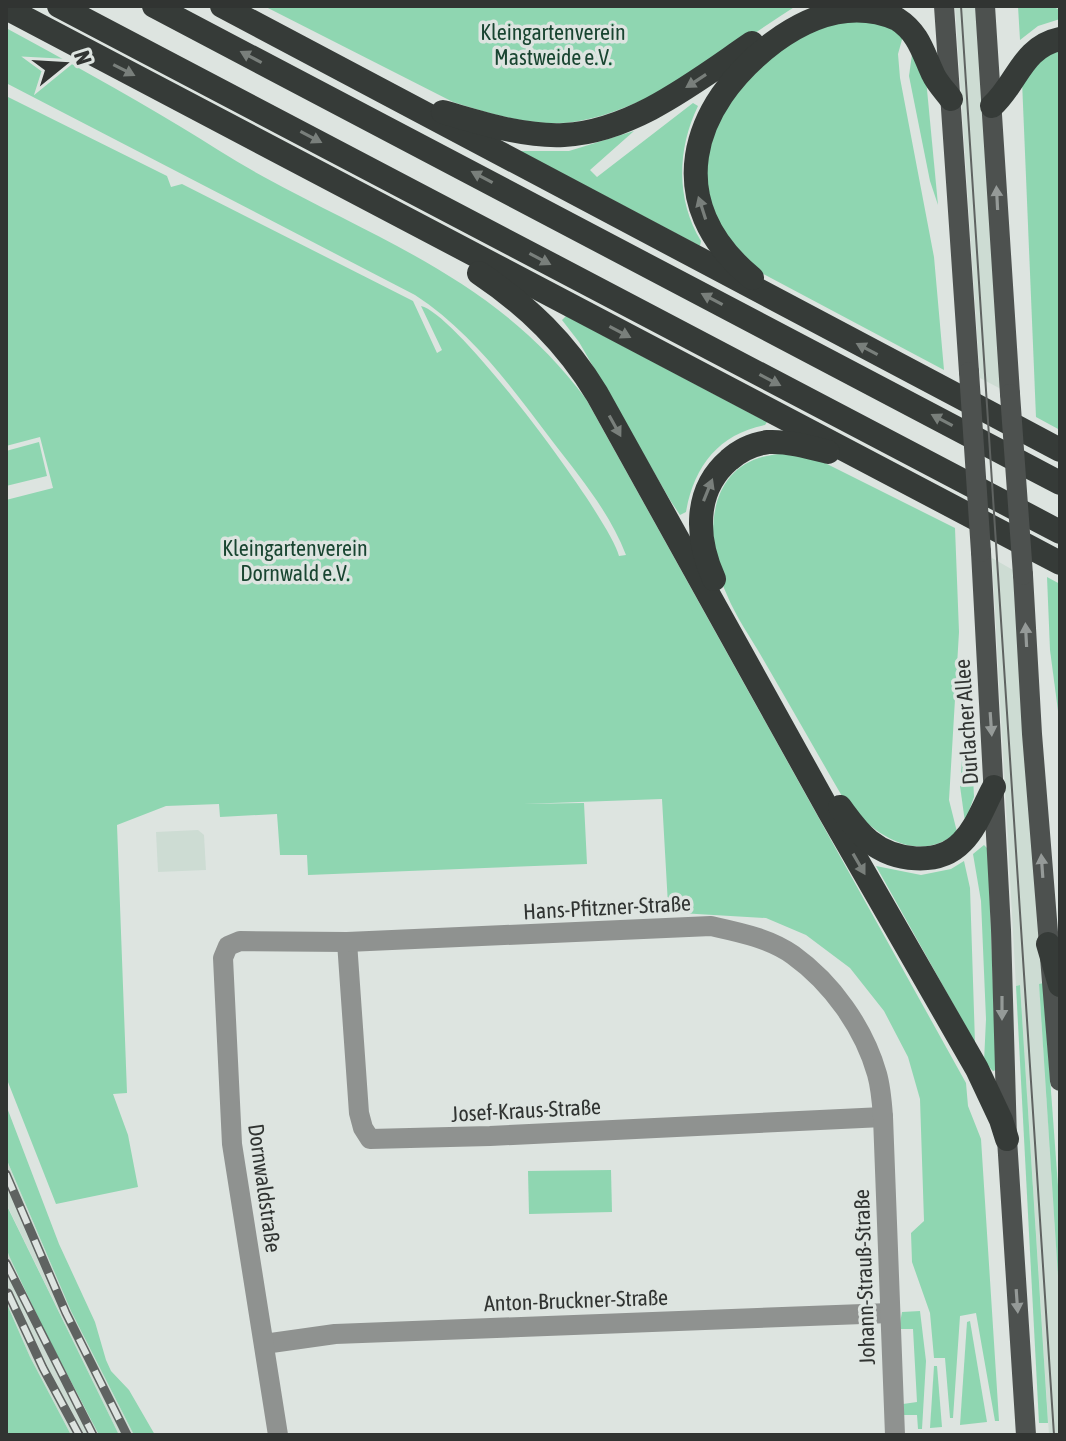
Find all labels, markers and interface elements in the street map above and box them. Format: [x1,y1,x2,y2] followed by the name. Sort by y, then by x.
[480,19,626,70] park label: Kleingartenverein Mastweide e.V.
[24,24,104,104] north arrow
[69,48,97,68] text: N
[240,50,263,63] one-way arrow
[113,64,136,77] one-way arrow
[685,73,706,88] one-way arrow
[299,131,322,144] one-way arrow
[470,171,493,184] one-way arrow
[990,185,1003,210] one-way arrow
[695,196,708,220] one-way arrow
[529,252,552,265] one-way arrow
[700,292,723,305] one-way arrow
[609,324,631,338] one-way arrow
[856,342,878,356] one-way arrow
[759,374,782,387] one-way arrow
[608,414,621,437] one-way arrow
[930,414,953,427] one-way arrow
[702,478,715,502] one-way arrow
[222,535,368,586] park label: Kleingartenverein Dornwald e.V.
[1020,622,1033,647] one-way arrow
[949,658,983,786] street label: Durlacher Allee
[984,712,997,737] one-way arrow
[852,853,866,875] one-way arrow
[1036,853,1049,878] one-way arrow
[522,890,692,924] street label: Hans-Pfitzner-Straße
[996,996,1008,1021] one-way arrow
[451,1093,602,1127] street label: Josef-Kraus-Straße
[243,1122,287,1254] street label: Dornwaldstraße
[848,1189,880,1365] street label: Johann-Strauß-Straße
[483,1284,669,1316] street label: Anton-Bruckner-Straße
[1011,1289,1024,1314] one-way arrow

